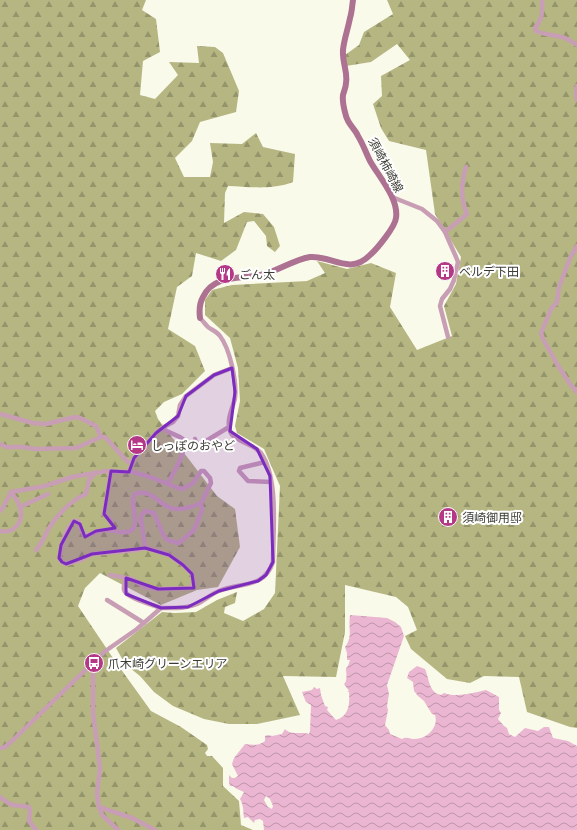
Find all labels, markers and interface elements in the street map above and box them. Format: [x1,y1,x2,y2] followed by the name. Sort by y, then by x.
[366,135,406,195] street label: 須崎柿崎線
[434,260,456,282] building icon: ベルデ下田
[214,263,236,285] restaurant icon: ごん太
[459,265,519,278] place label: ベルデ下田
[239,268,275,281] place label: ごん太
[126,434,148,456] hotel icon: しっぽのおやど
[151,439,235,452] place label: しっぽのおやど
[437,506,459,528] building icon: 須崎御用邸
[462,511,522,524] place label: 須崎御用邸
[83,652,105,674] bus stop icon: 爪木崎グリーンエリア
[108,657,227,670] place label: 爪木崎グリーンエリア

